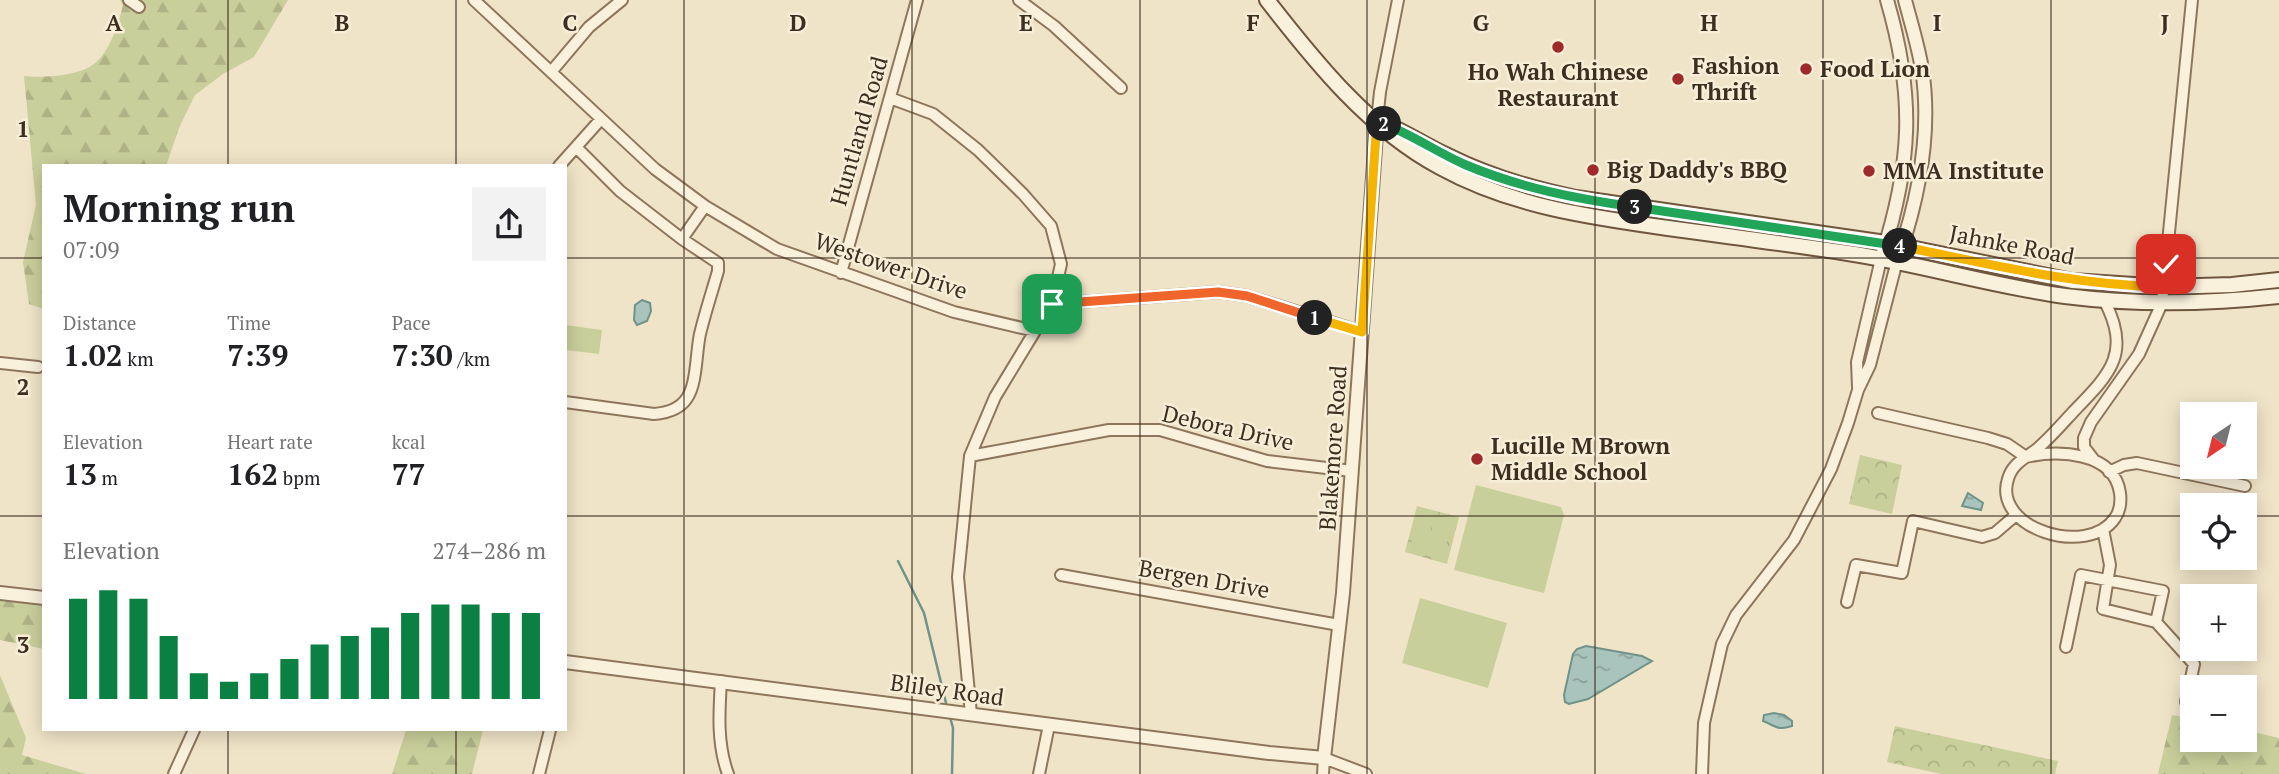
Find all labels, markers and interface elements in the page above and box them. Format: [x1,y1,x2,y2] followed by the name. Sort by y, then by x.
[106,7,123,38] text: A
[335,7,350,38] text: B
[563,7,578,38] text: C
[790,7,807,38] text: D
[1019,7,1033,38] text: E
[1246,7,1260,38] text: F
[1473,7,1490,38] text: G
[1700,7,1718,38] text: H
[1933,7,1941,38] text: I
[2161,7,2169,38] text: J
[1550,39,1566,55] marker: Ho Wah Chinese Restaurant
[1692,50,1779,107] place label: Fashion Thrift
[822,52,895,209] street label: Huntland Road
[1820,53,1930,84] place label: Food Lion
[1468,56,1648,113] place label: Ho Wah Chinese Restaurant
[1798,61,1814,77] marker: Food Lion
[1670,71,1686,87] marker: Fashion Thrift
[1366,106,1402,142] pin: 2
[1378,111,1389,136] text: 2
[17,113,30,144] text: 1
[1607,154,1788,185] place label: Big Daddy's BBQ
[1883,155,2044,186] place label: MMA Institute
[1585,162,1601,178] marker: Big Daddy's BBQ
[1861,163,1877,179] marker: MMA Institute
[63,183,295,233] text: Morning run
[472,187,546,261] button: share
[1618,190,1652,224] pin: 3
[1629,194,1640,219] text: 3
[1947,217,2077,272] street label: Jahnke Road
[811,225,972,306] street label: Westower Drive
[1882,229,1918,264] pin: 4
[1894,233,1905,258] text: 4
[63,234,120,265] text: 07:09
[2136,234,2196,294] pin
[2147,245,2185,283] icon: check
[1022,274,1082,334] pin
[1033,285,1071,323] icon: arrive
[1298,300,1332,336] pin: 1
[1309,305,1320,330] text: 1
[63,310,136,335] text: Distance
[227,310,271,335] text: Time
[392,310,431,335] text: Pace
[63,335,123,375] text: 1.02
[227,335,288,375] text: 7:39
[392,335,453,375] text: 7:30
[123,346,154,371] text: km
[453,346,490,371] text: /km
[1311,364,1354,532] street label: Blakemore Road
[17,371,30,402] text: 2
[1159,397,1297,458] street label: Debora Drive
[2180,402,2258,480] north arrow
[2180,402,2257,752] map controls
[63,429,143,454] text: Elevation
[227,429,313,454] text: Heart rate
[392,429,425,454] text: kcal
[1491,430,1670,487] place label: Lucille M Brown Middle School
[1469,451,1485,467] marker: Lucille M Brown Middle School
[63,454,97,494] text: 13
[227,454,278,494] text: 162
[392,454,426,494] text: 77
[97,465,118,490] text: m
[278,465,320,490] text: bpm
[2180,493,2257,570] button: locate
[63,535,160,566] text: Elevation
[433,535,546,566] text: 274–286 m
[1136,552,1272,605] street label: Bergen Drive
[2180,584,2257,661] button: +
[17,629,30,660] text: 3
[888,666,1006,713] street label: Bliley Road
[2180,675,2257,752] button: −

